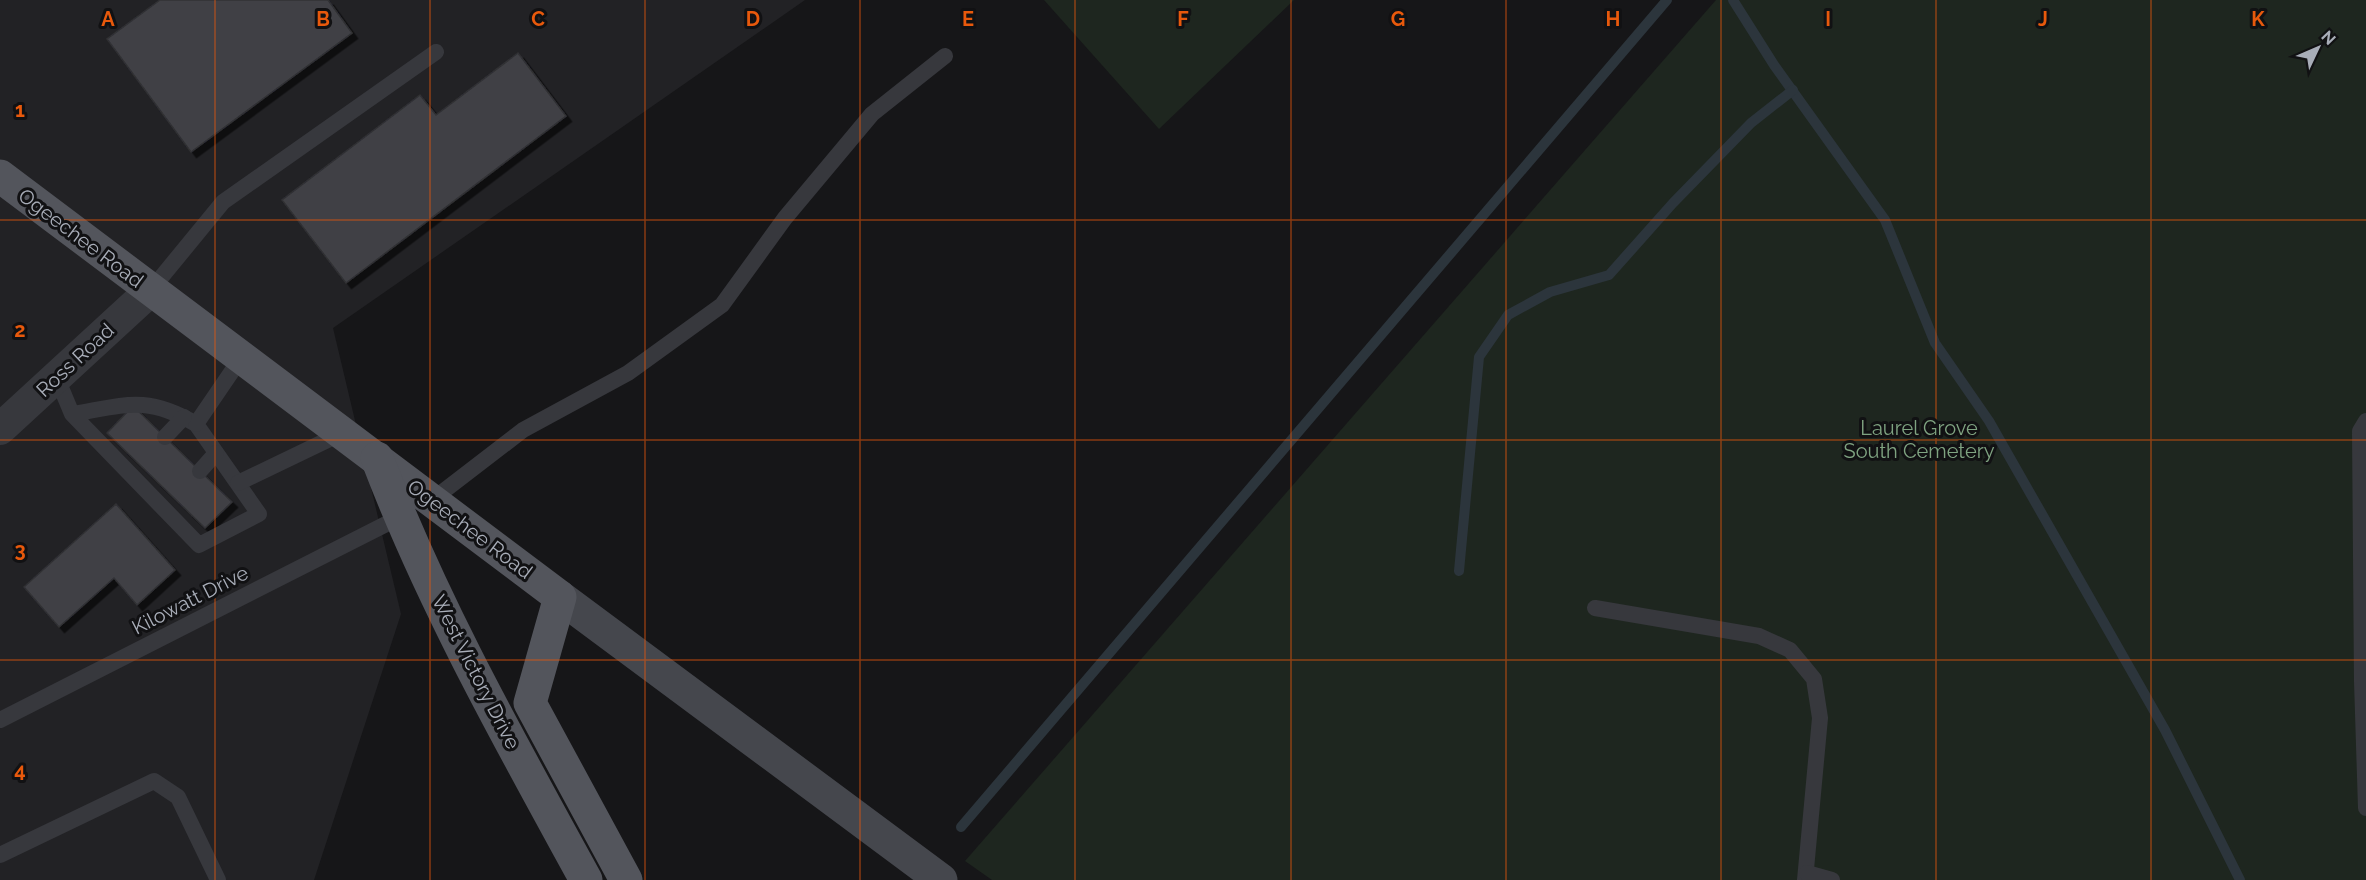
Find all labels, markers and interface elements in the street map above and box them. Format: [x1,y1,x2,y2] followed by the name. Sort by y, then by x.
[101,7,115,31] text: A
[316,7,330,31] text: B
[531,7,545,31] text: C
[746,7,760,31] text: D
[962,7,974,31] text: E
[1177,7,1189,31] text: F
[1391,7,1405,31] text: G
[1606,7,1620,31] text: H
[1825,7,1831,31] text: I
[2038,7,2048,31] text: J
[2251,7,2265,31] text: K
[2288,18,2348,78] north arrow
[2317,27,2340,49] text: N
[15,98,25,122] text: 1
[14,183,148,293] street label: Ogeechee Road
[14,318,26,342] text: 2
[31,318,119,402] street label: Ross Road
[1844,416,1995,463] park label: Laurel Grove South Cemetery
[403,474,537,584] street label: Ogeechee Road
[14,538,26,562] text: 3
[128,560,252,640] street label: Kilowatt Drive
[427,591,525,753] street label: West Victory Drive
[14,758,26,782] text: 4

